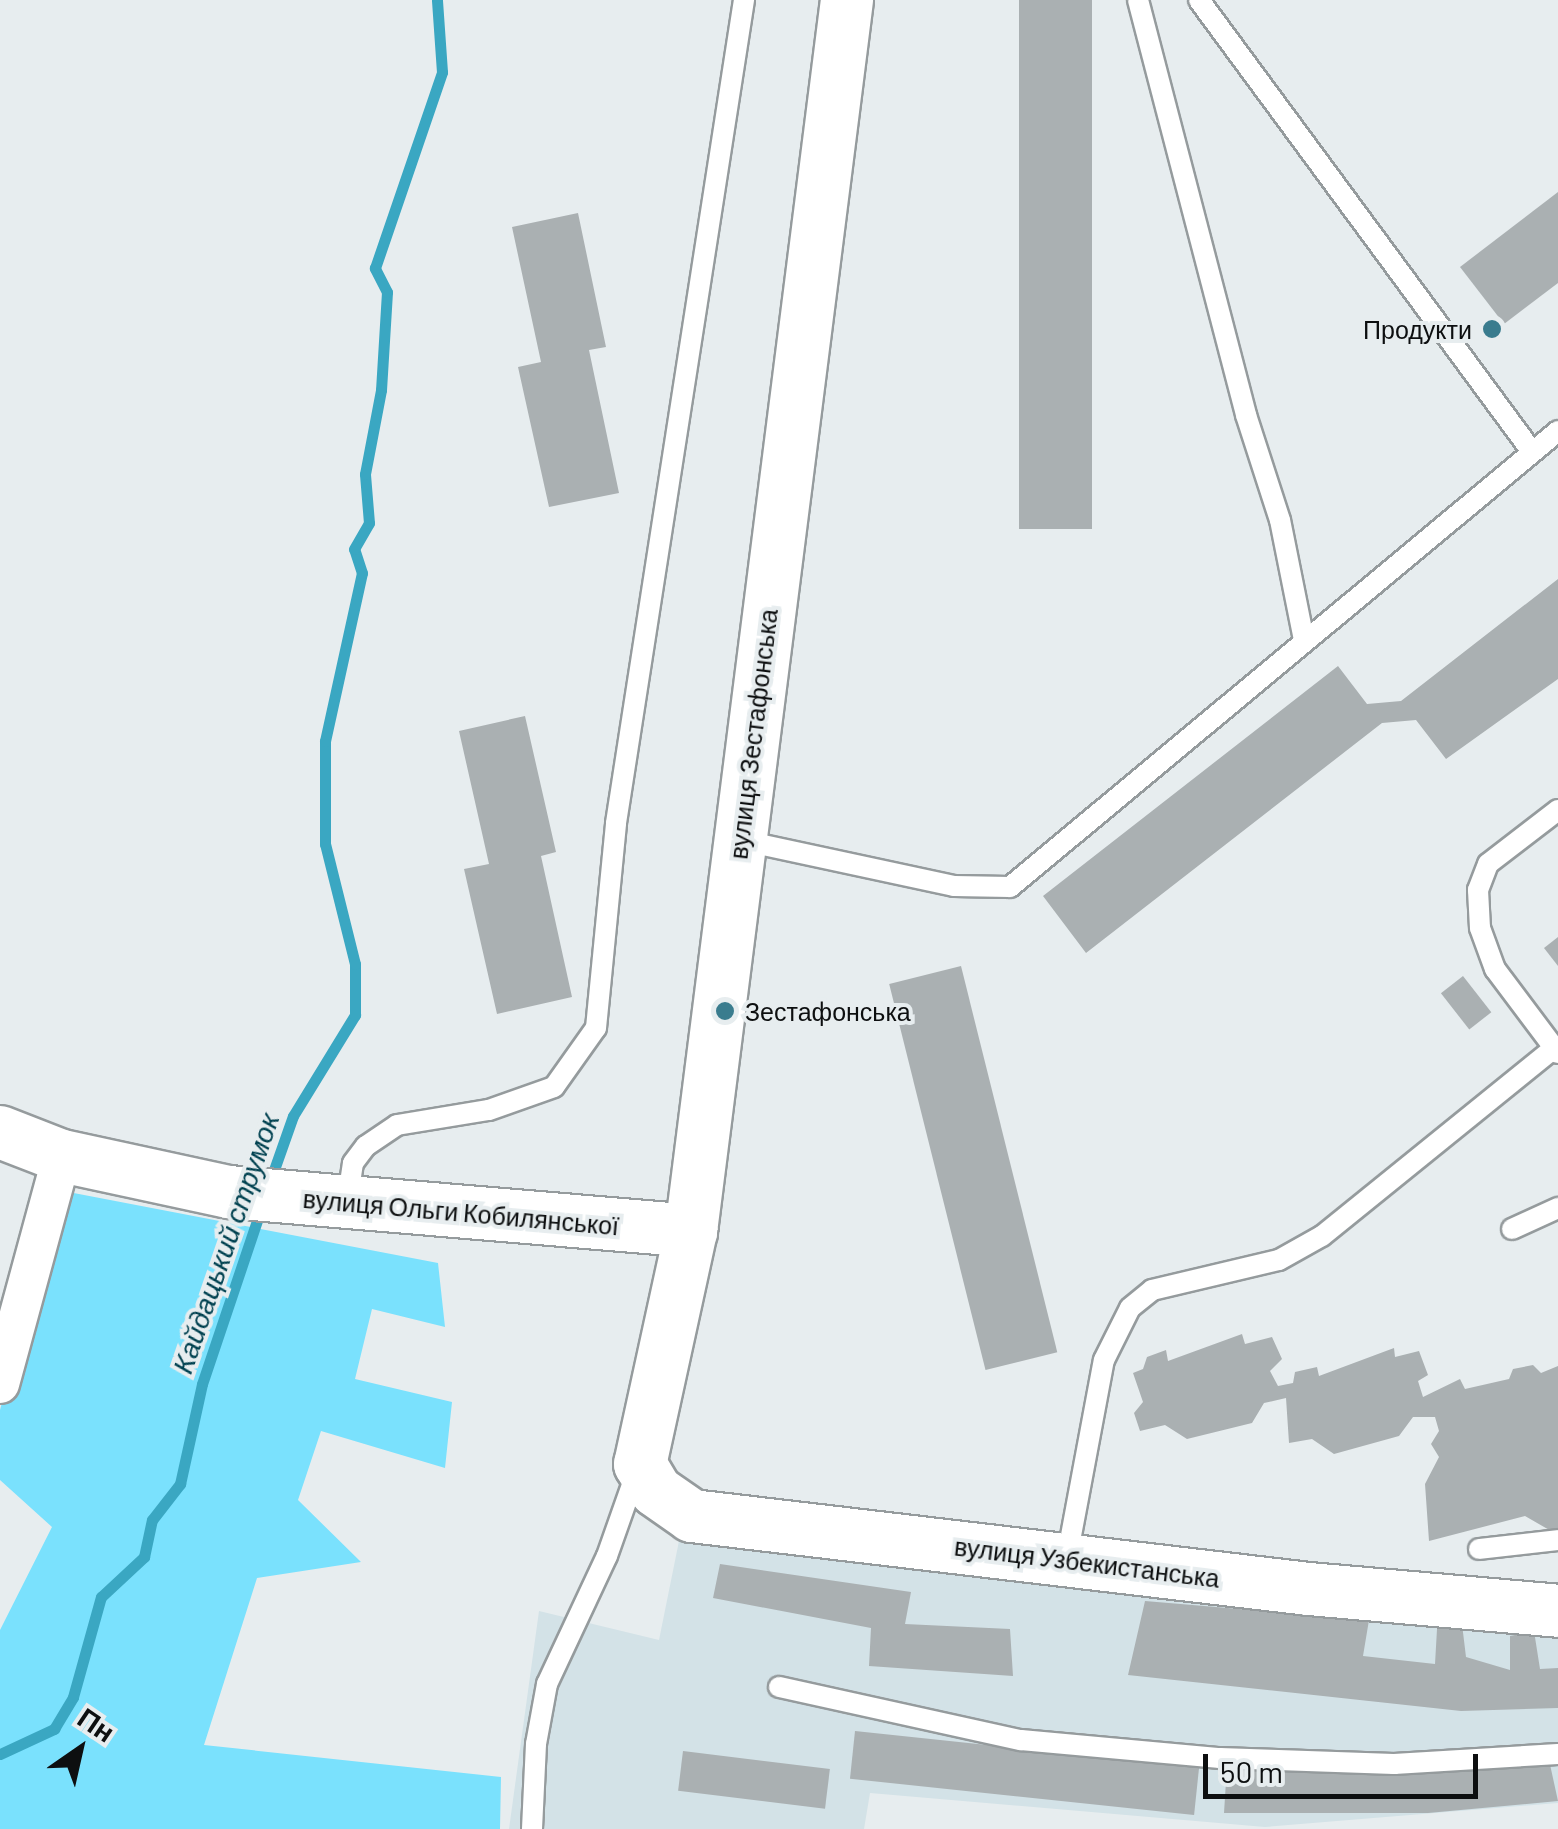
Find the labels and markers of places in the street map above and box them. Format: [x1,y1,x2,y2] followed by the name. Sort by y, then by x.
[1363,314,1472,344] place label: Продукти
[1481,318,1503,340] marker: Продукти
[745,996,911,1026] place label: Зестафонська
[714,1000,736,1022] marker: Зестафонська

